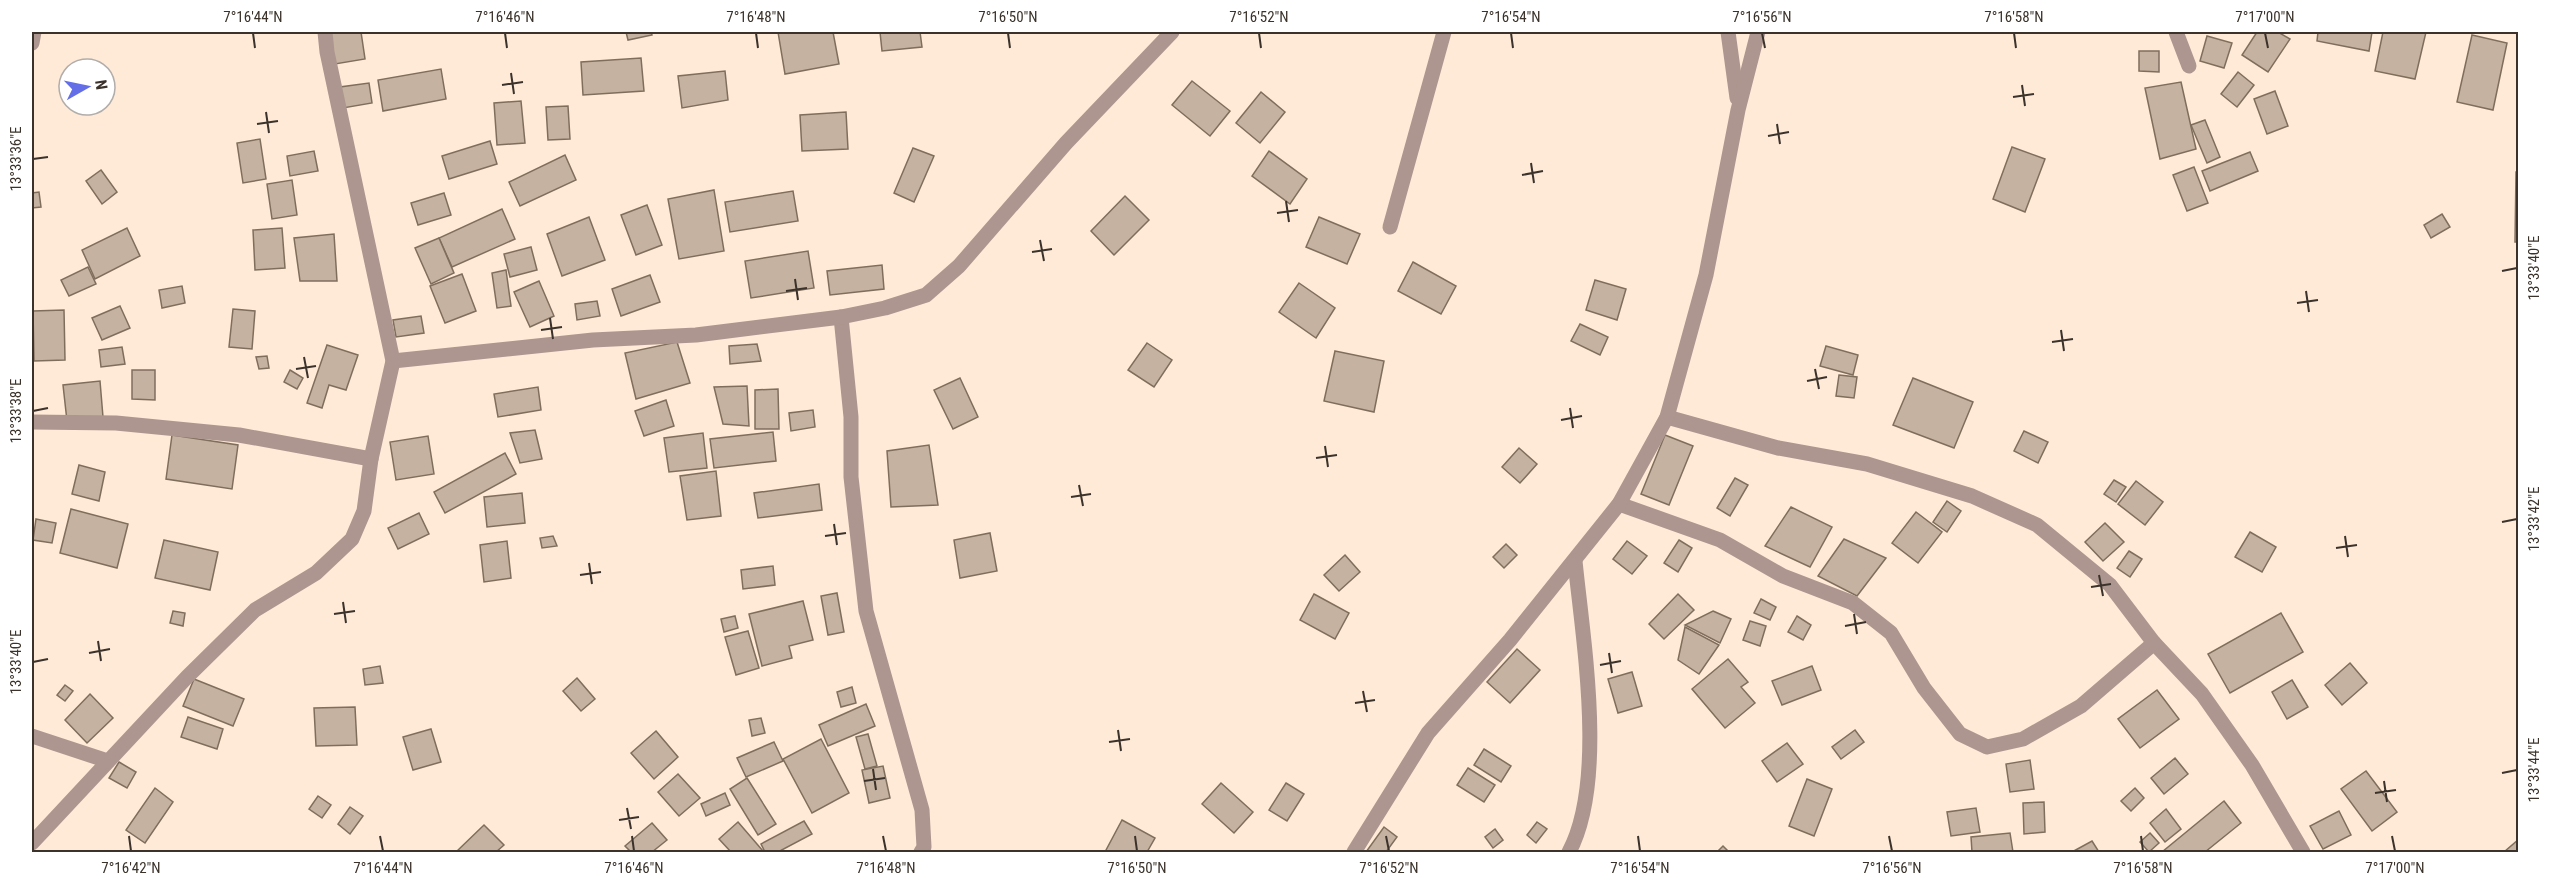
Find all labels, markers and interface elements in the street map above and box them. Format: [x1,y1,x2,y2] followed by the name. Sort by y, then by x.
[223,8,283,26] text: 7°16'44"N
[475,8,535,26] text: 7°16'46"N
[726,8,786,26] text: 7°16'48"N
[978,8,1038,26] text: 7°16'50"N
[1229,8,1289,26] text: 7°16'52"N
[1481,8,1541,26] text: 7°16'54"N
[1732,8,1792,26] text: 7°16'56"N
[1984,8,2044,26] text: 7°16'58"N
[2235,8,2295,26] text: 7°17'00"N
[57,57,117,117] north arrow
[91,78,111,91] text: N
[7,127,25,191] text: 13°33'36"E
[2525,236,2543,300] text: 13°33'40"E
[7,379,25,443] text: 13°33'38"E
[2525,487,2543,551] text: 13°33'42"E
[7,630,25,694] text: 13°33'40"E
[2525,738,2543,802] text: 13°33'44"E
[101,859,161,877] text: 7°16'42"N
[353,859,413,877] text: 7°16'44"N
[604,859,664,877] text: 7°16'46"N
[856,859,916,877] text: 7°16'48"N
[1107,859,1167,877] text: 7°16'50"N
[1359,859,1419,877] text: 7°16'52"N
[1610,859,1670,877] text: 7°16'54"N
[1862,859,1922,877] text: 7°16'56"N
[2113,859,2173,877] text: 7°16'58"N
[2365,859,2425,877] text: 7°17'00"N

